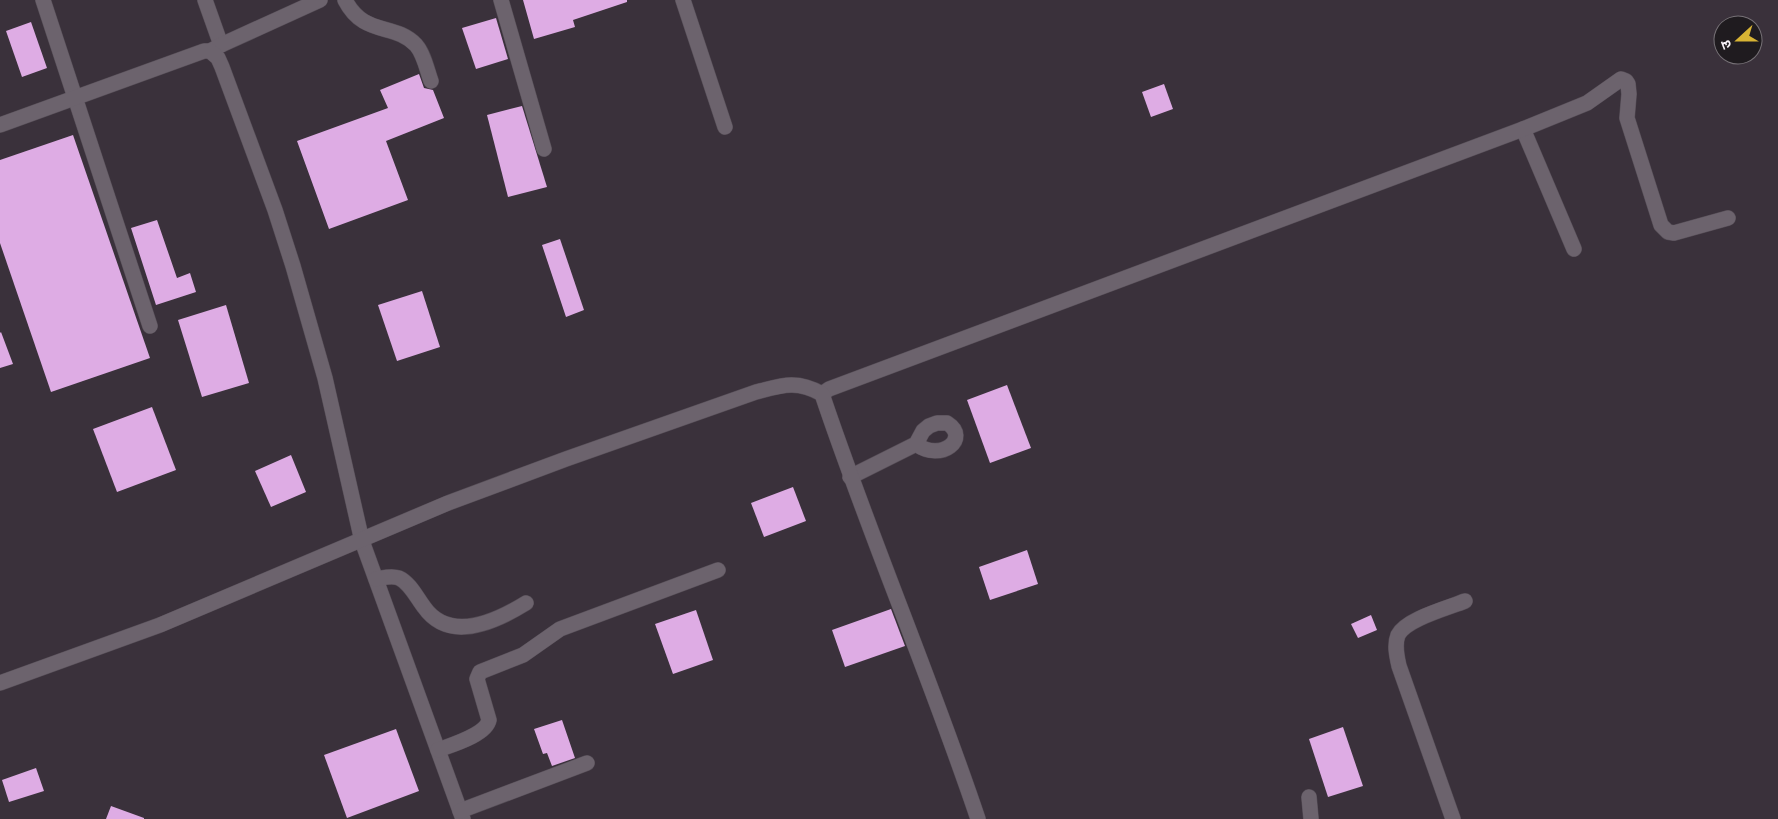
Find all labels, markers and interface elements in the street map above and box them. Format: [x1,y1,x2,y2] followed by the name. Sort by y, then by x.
[1713,15,1763,65] north arrow
[1716,37,1736,52] text: उ

